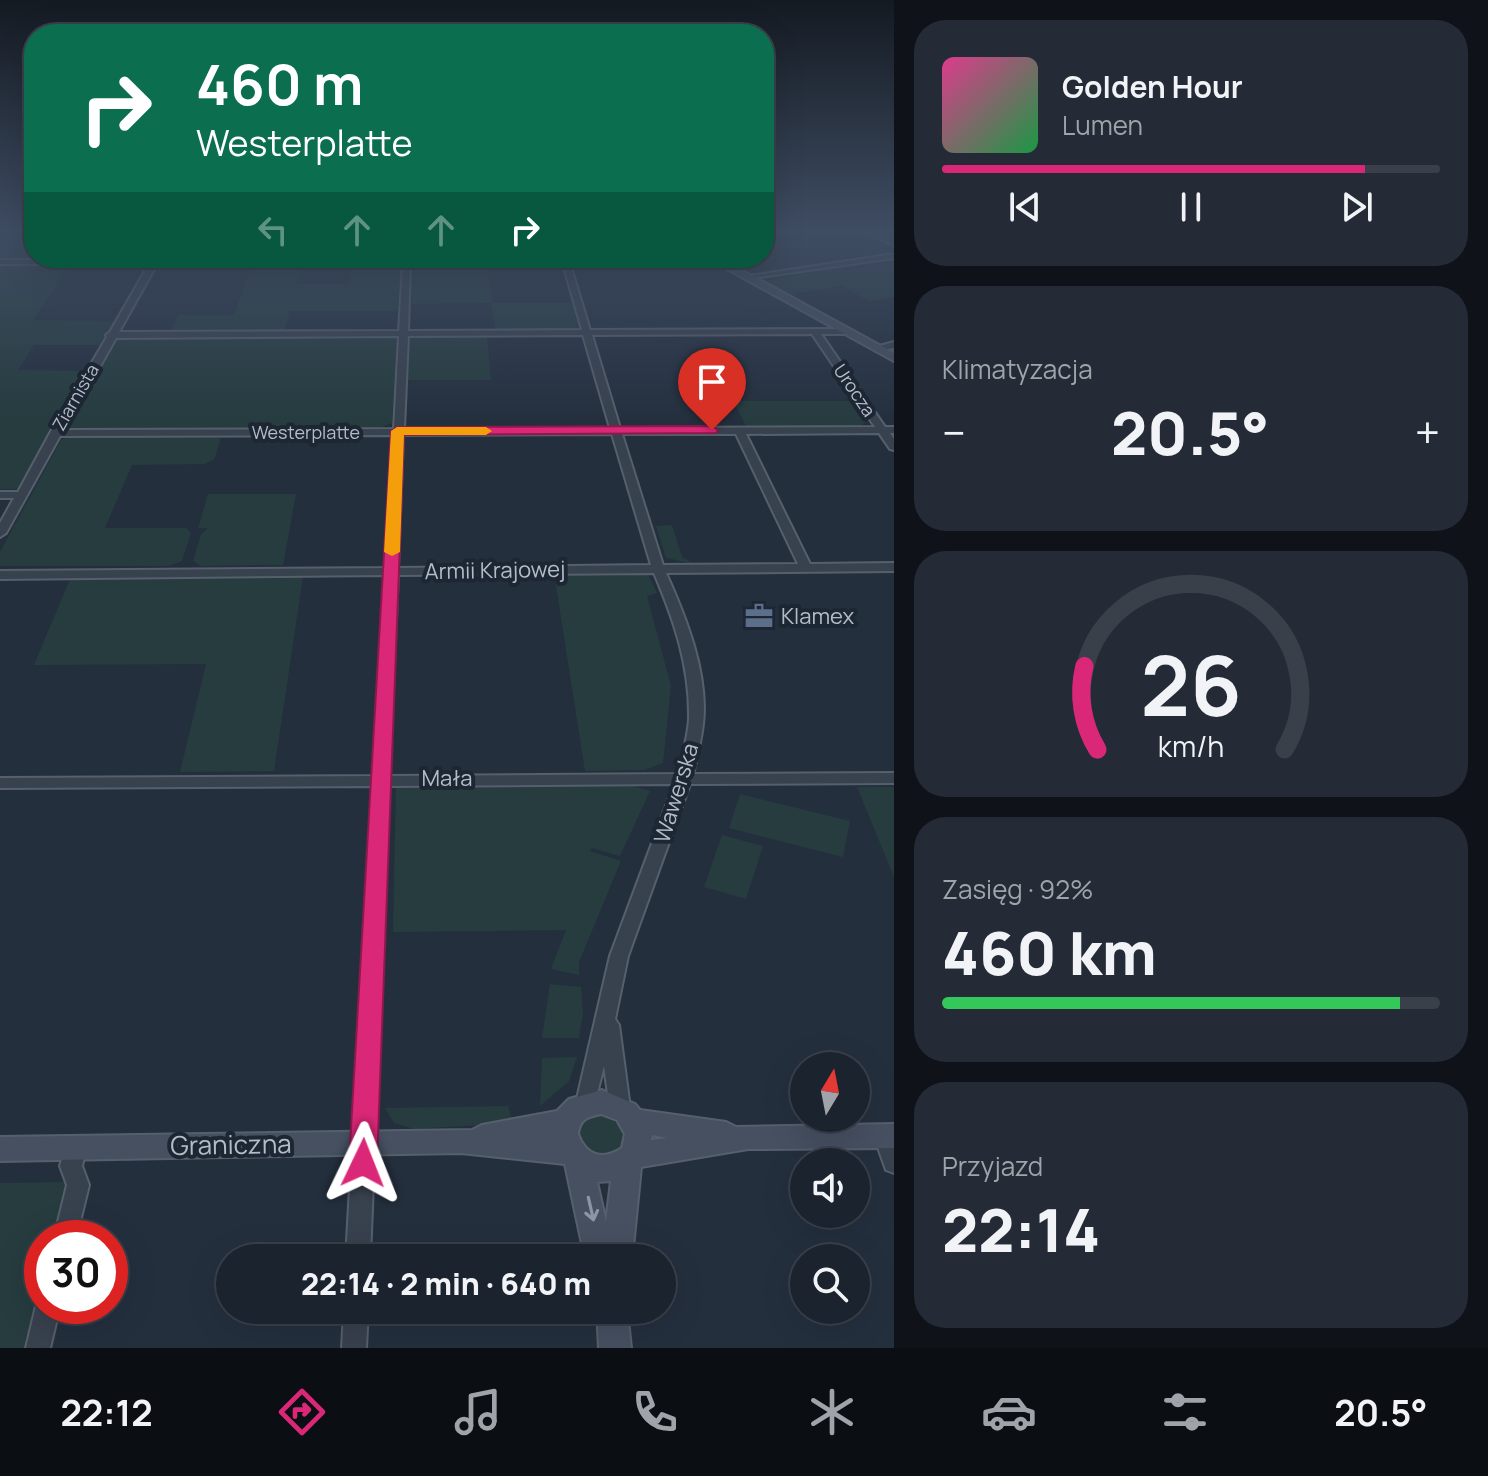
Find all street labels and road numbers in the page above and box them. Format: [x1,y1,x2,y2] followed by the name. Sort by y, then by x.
[46,359,104,435] street label: Ziarnista
[829,359,881,421] street label: Urocza
[252,420,360,444] street label: Westerplatte
[424,554,566,586] street label: Armii Krajowej
[647,739,705,847] street label: Wawerska
[422,763,472,793] street label: Mała
[170,1125,292,1163] street label: Graniczna

